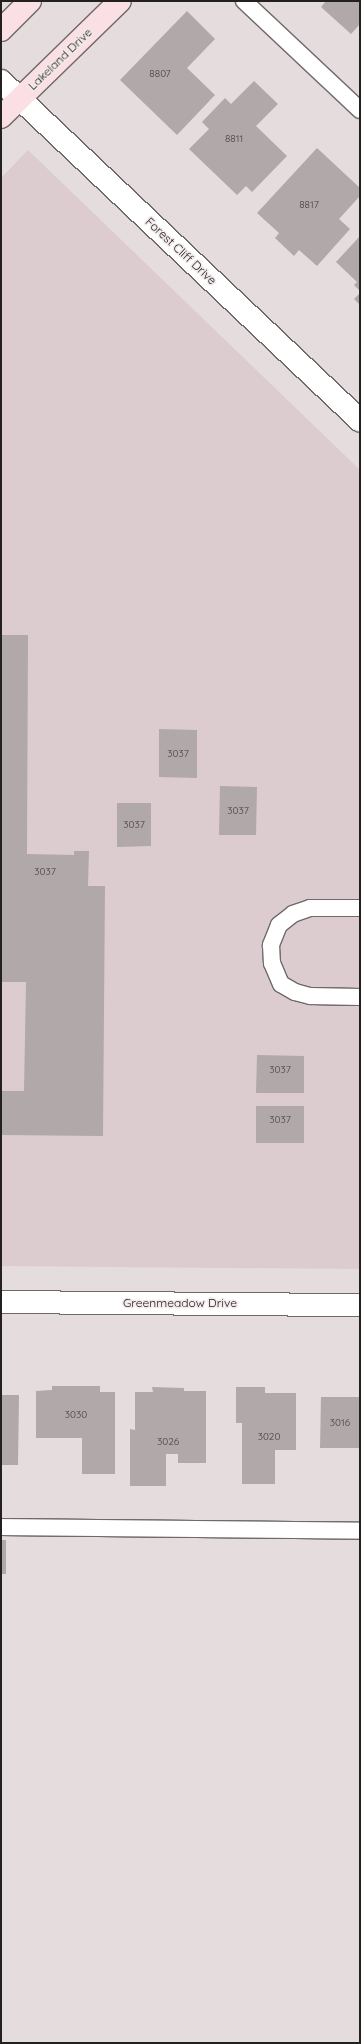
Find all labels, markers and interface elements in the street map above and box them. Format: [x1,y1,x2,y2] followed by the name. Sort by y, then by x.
[25,25,95,93] street label: Lakeland Drive
[149,68,171,80] house number: 8807
[225,133,243,145] house number: 8811
[299,199,319,211] house number: 8817
[142,214,220,288] street label: Forest Cliff Drive
[167,748,189,760] house number: 3037
[227,805,249,817] house number: 3037
[123,819,145,831] house number: 3037
[34,866,56,878] house number: 3037
[269,1064,291,1076] house number: 3037
[269,1114,291,1126] house number: 3037
[123,1296,237,1310] street label: Greenmeadow Drive
[65,1409,87,1421] house number: 3030
[330,1417,350,1429] house number: 3016
[258,1431,280,1443] house number: 3020
[157,1436,179,1448] house number: 3026

